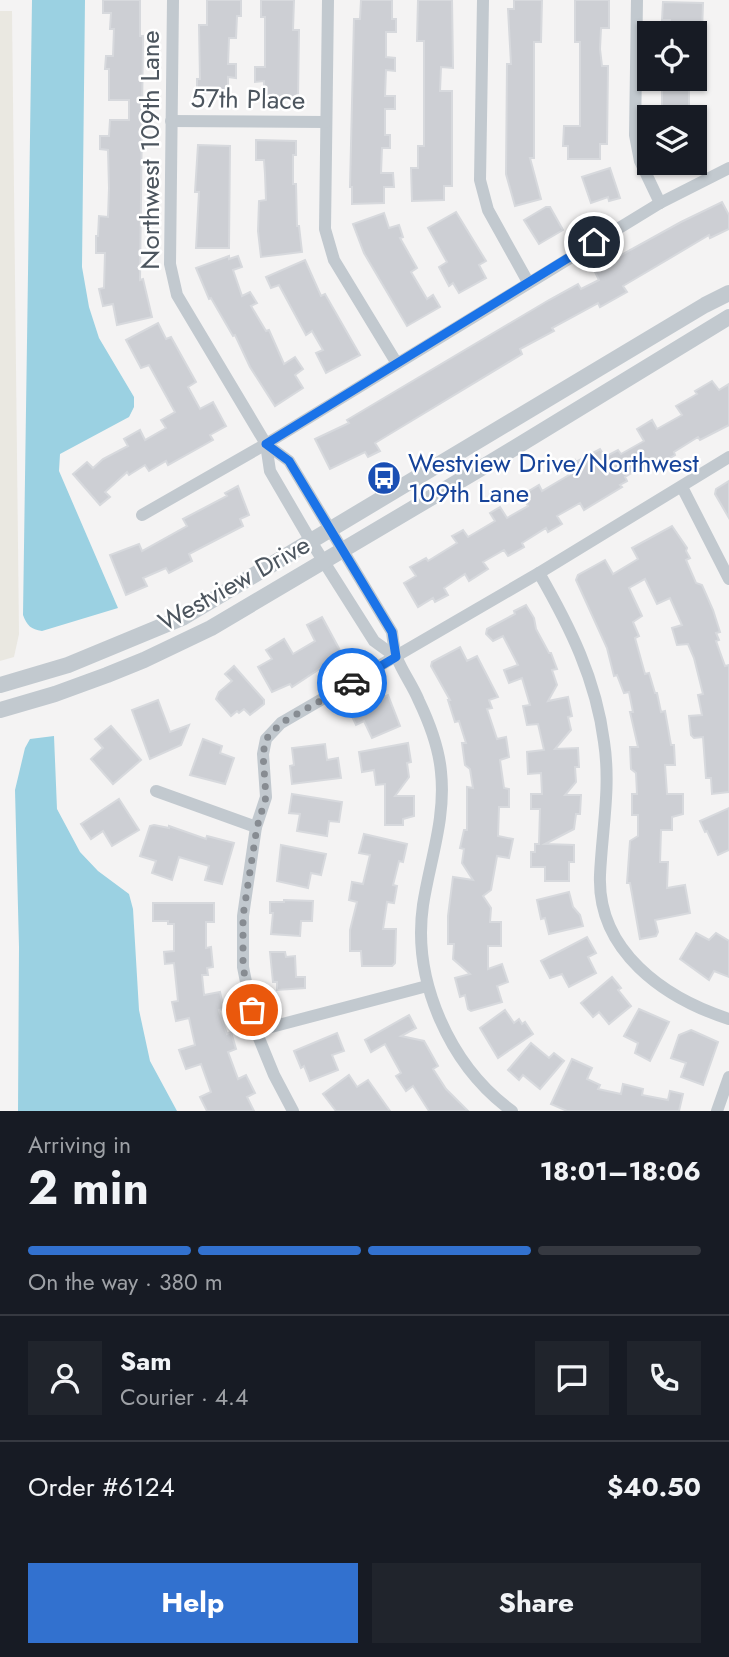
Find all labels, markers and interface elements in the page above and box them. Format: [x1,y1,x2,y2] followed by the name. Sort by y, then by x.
[637,21,707,175] map controls
[637,21,707,91] button: locate
[131,30,169,270] street label: Northwest 109th Lane
[190,79,306,119] street label: 57th Place
[637,105,707,175] button: layers
[564,212,624,272] pin
[575,223,613,261] icon: home
[408,444,700,512] place label: Westview Drive/Northwest 109th Lane
[365,459,403,497] bus stop icon: Westview Drive/Northwest 109th Lane
[151,526,317,640] street label: Westview Drive
[317,648,387,718] courier
[333,664,371,702] icon: car
[222,980,282,1040] pin
[233,991,271,1029] icon: bag
[28,1128,131,1162] text: Arriving in
[540,1152,701,1190] text: 18:01–18:06
[28,1155,149,1221] text: 2 min
[28,1265,223,1299] text: On the way · 380 m
[28,1341,102,1415] button: person
[535,1341,609,1415] button: chat
[627,1341,701,1415] button: phone
[120,1342,172,1380] text: Sam
[120,1380,248,1414] text: Courier · 4.4
[28,1468,175,1506] text: Order #6124
[607,1468,701,1506] text: $40.50
[28,1563,358,1643] button: Help
[372,1563,701,1643] button: Share

